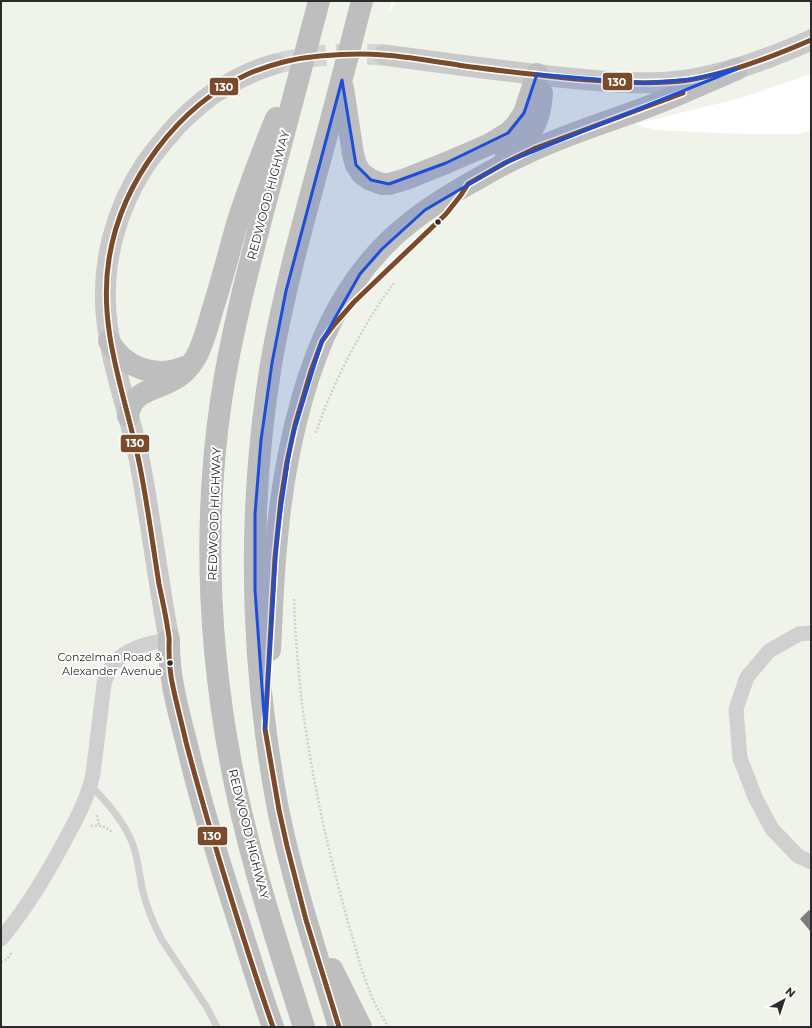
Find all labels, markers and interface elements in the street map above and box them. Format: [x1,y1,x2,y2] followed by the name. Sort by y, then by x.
[602,72,633,91] line badge: 130
[608,75,627,89] text: 130
[209,77,239,96] line badge: 130
[215,80,234,94] text: 130
[243,128,293,261] street label: REDWOOD HIGHWAY
[433,217,443,227] unlabelled marker
[120,434,150,453] line badge: 130
[126,436,145,450] text: 130
[204,447,224,581] street label: REDWOOD HIGHWAY
[58,650,163,678] place label: Conzelman Road & Alexander Avenue
[165,658,175,668] marker: Conzelman Road & Alexander Avenue
[226,767,273,901] street label: REDWOOD HIGHWAY
[197,826,228,846] line badge: 130
[203,829,222,843] text: 130
[764,980,804,1020] north arrow
[783,984,798,1001] text: N

